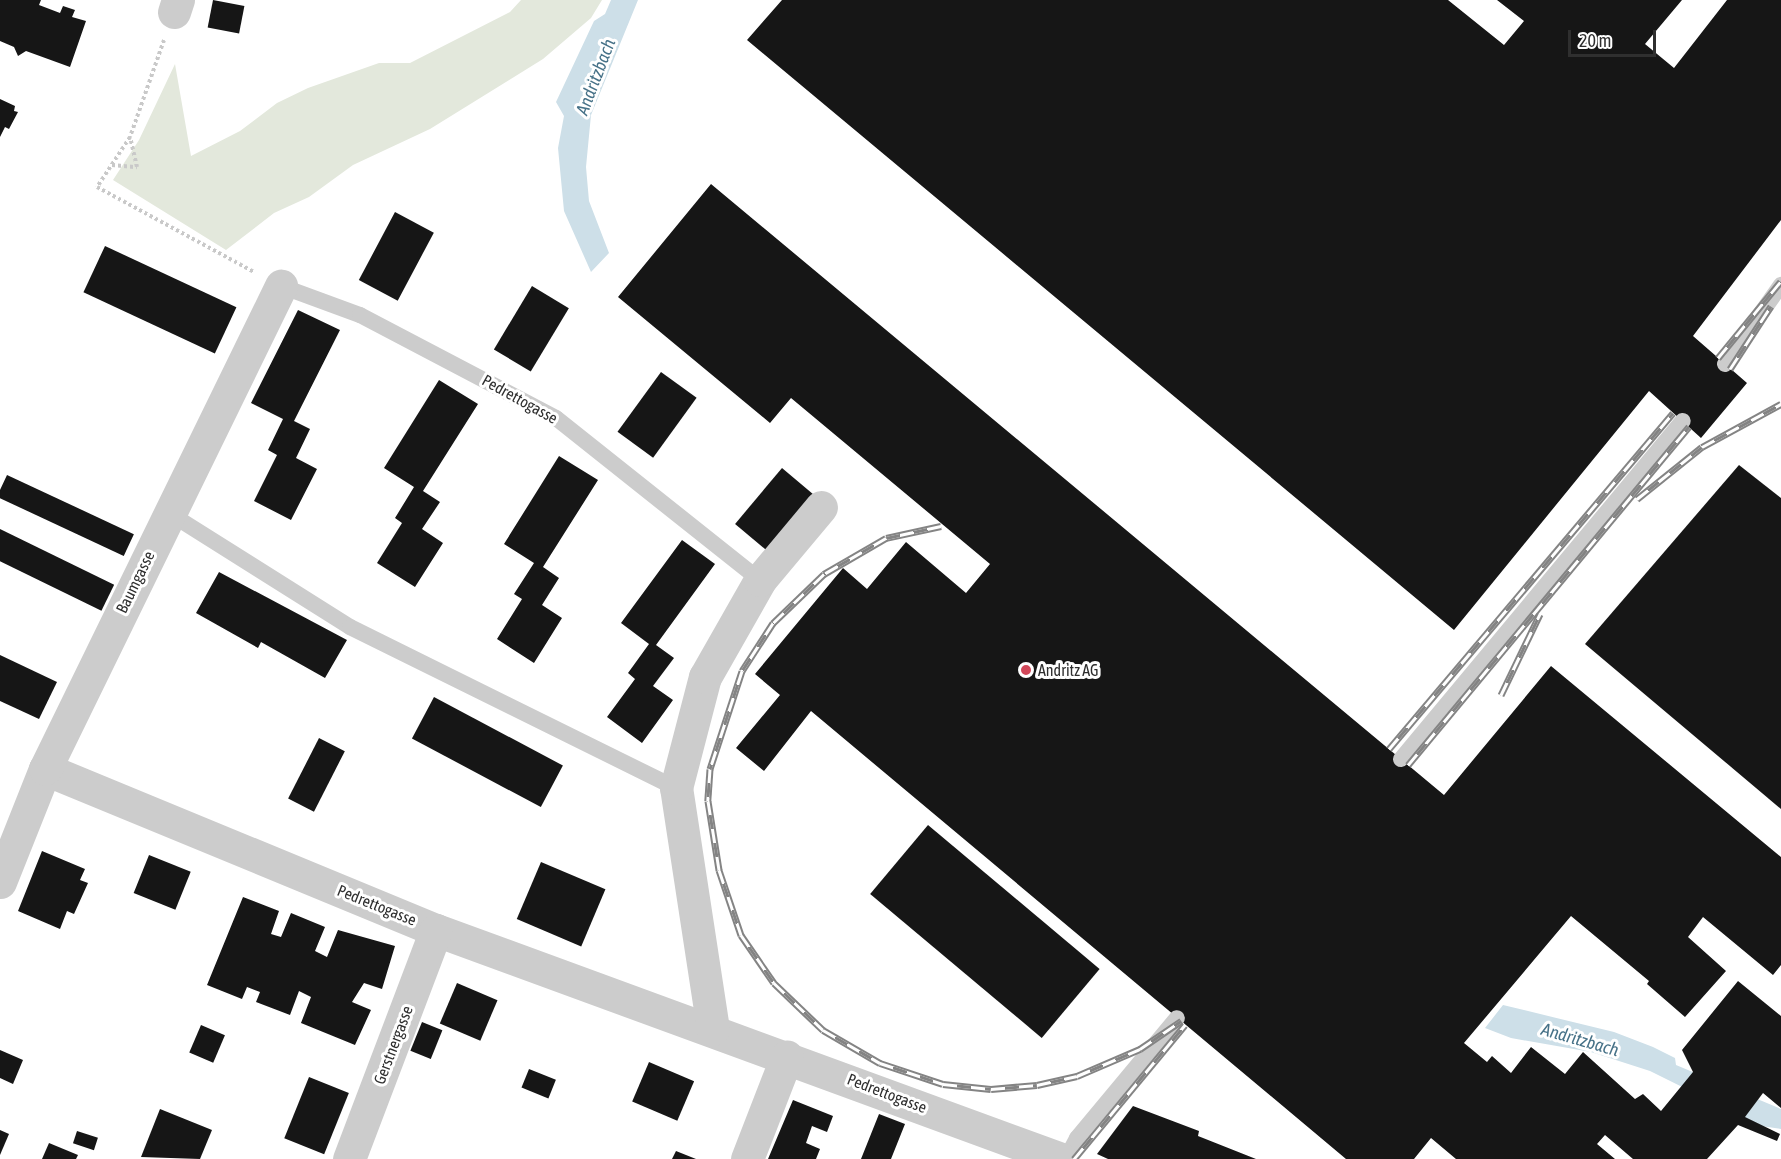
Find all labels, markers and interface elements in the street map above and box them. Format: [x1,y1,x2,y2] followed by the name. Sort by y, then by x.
[1571,18,1660,56] scale bar
[1579,30,1611,51] text: 20 m
[572,36,620,118] water label: Andritzbach
[479,370,561,428] street label: Pedrettogasse
[112,548,158,616] street label: Baumgasse
[1038,660,1098,680] place label: Andritz AG
[1019,663,1033,677] marker: Andritz AG
[335,880,419,930] street label: Pedrettogasse
[369,1003,417,1087] street label: Gerstnergasse
[1539,1019,1621,1061] water label: Andritzbach
[845,1069,929,1117] street label: Pedrettogasse

